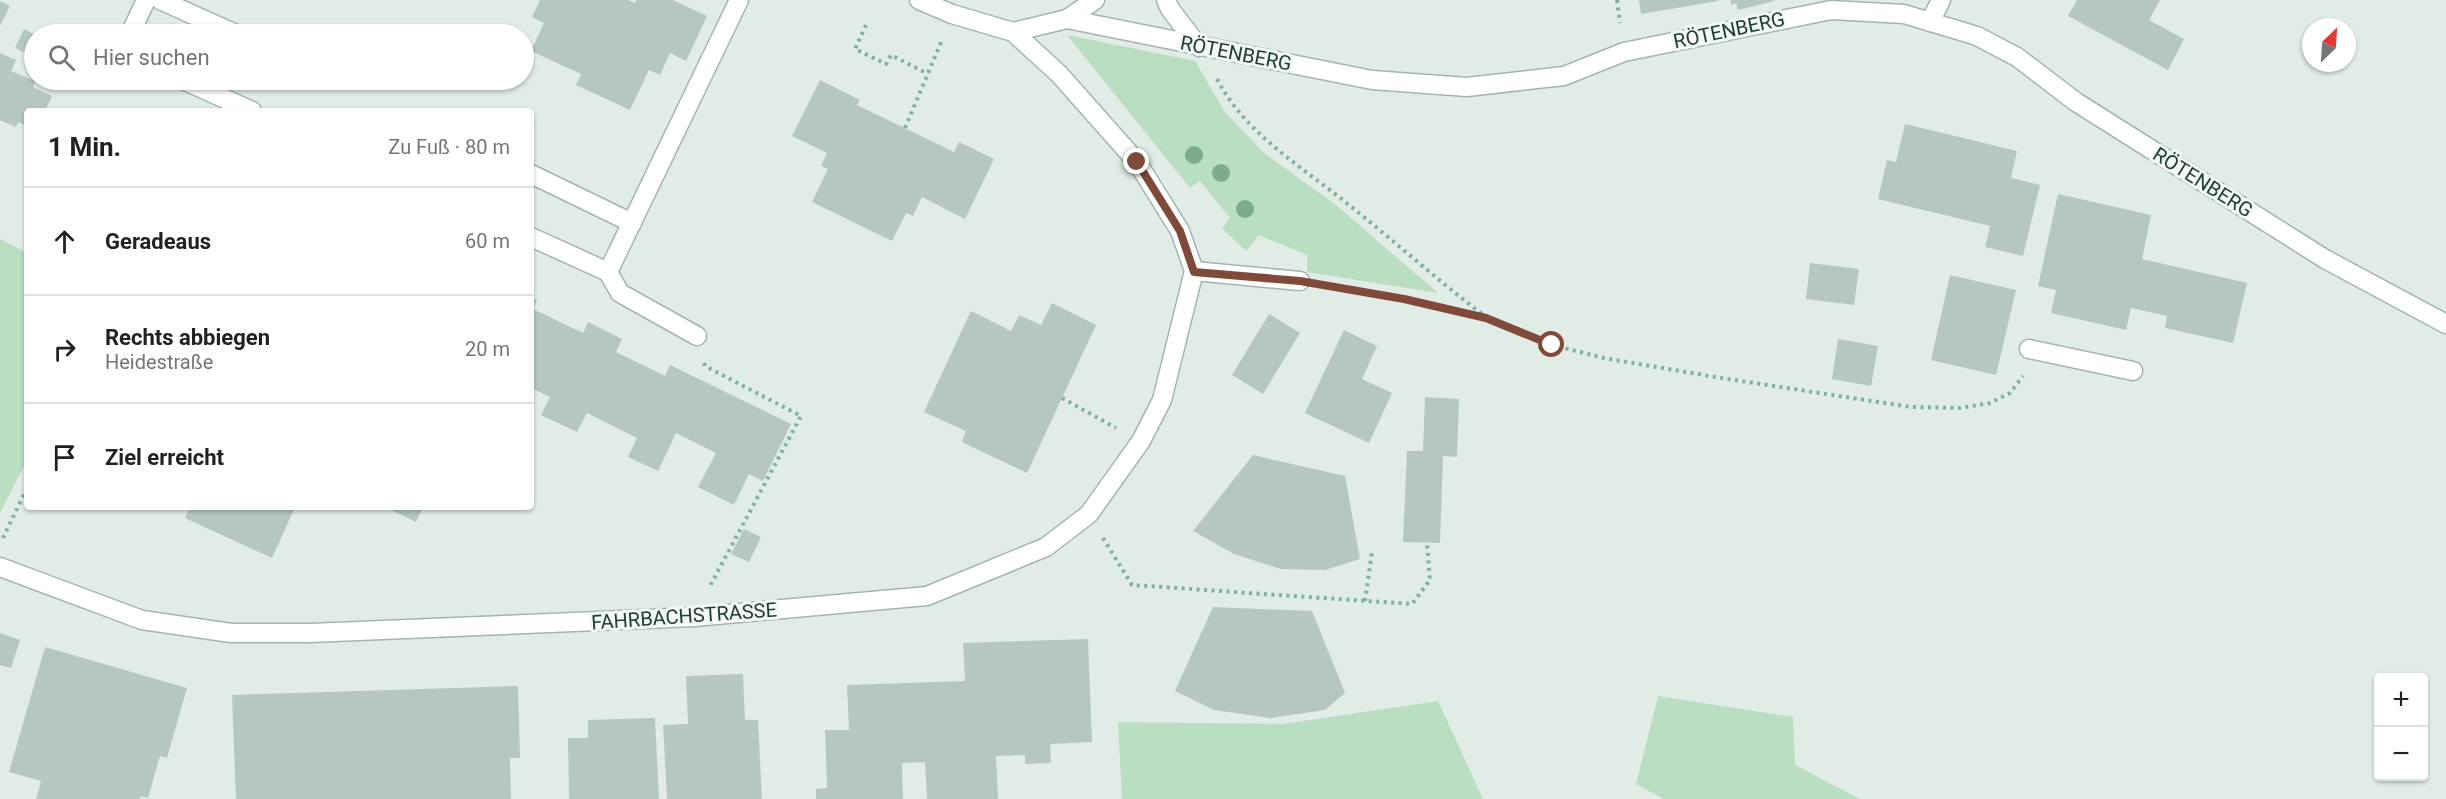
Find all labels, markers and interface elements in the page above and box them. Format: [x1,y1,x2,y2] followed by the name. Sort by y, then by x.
[1671,6,1787,54] street label: RÖTENBERG
[2302,18,2356,72] north arrow
[24,24,534,90] search box
[1178,30,1294,76] street label: RÖTENBERG
[45,41,78,74] icon: search
[93,45,210,70] text: Hier suchen
[48,132,121,162] text: 1 Min.
[388,135,510,159] text: Zu Fuß · 80 m
[2149,142,2257,222] street label: RÖTENBERG
[1123,148,1149,174] route end
[48,225,81,258] icon: ahead
[105,229,211,254] text: Geradeaus
[465,229,510,253] text: 60 m
[105,325,270,350] text: Rechts abbiegen
[1538,331,1564,357] route start
[48,333,81,366] icon: right
[465,337,510,361] text: 20 m
[105,350,213,374] text: Heidestraße
[48,441,81,474] icon: arrive
[105,445,224,470] text: Ziel erreicht
[590,598,778,634] street label: FAHRBACHSTRASSE
[2374,673,2428,781] map controls
[2374,673,2428,727] button: +
[2374,727,2428,781] button: −

